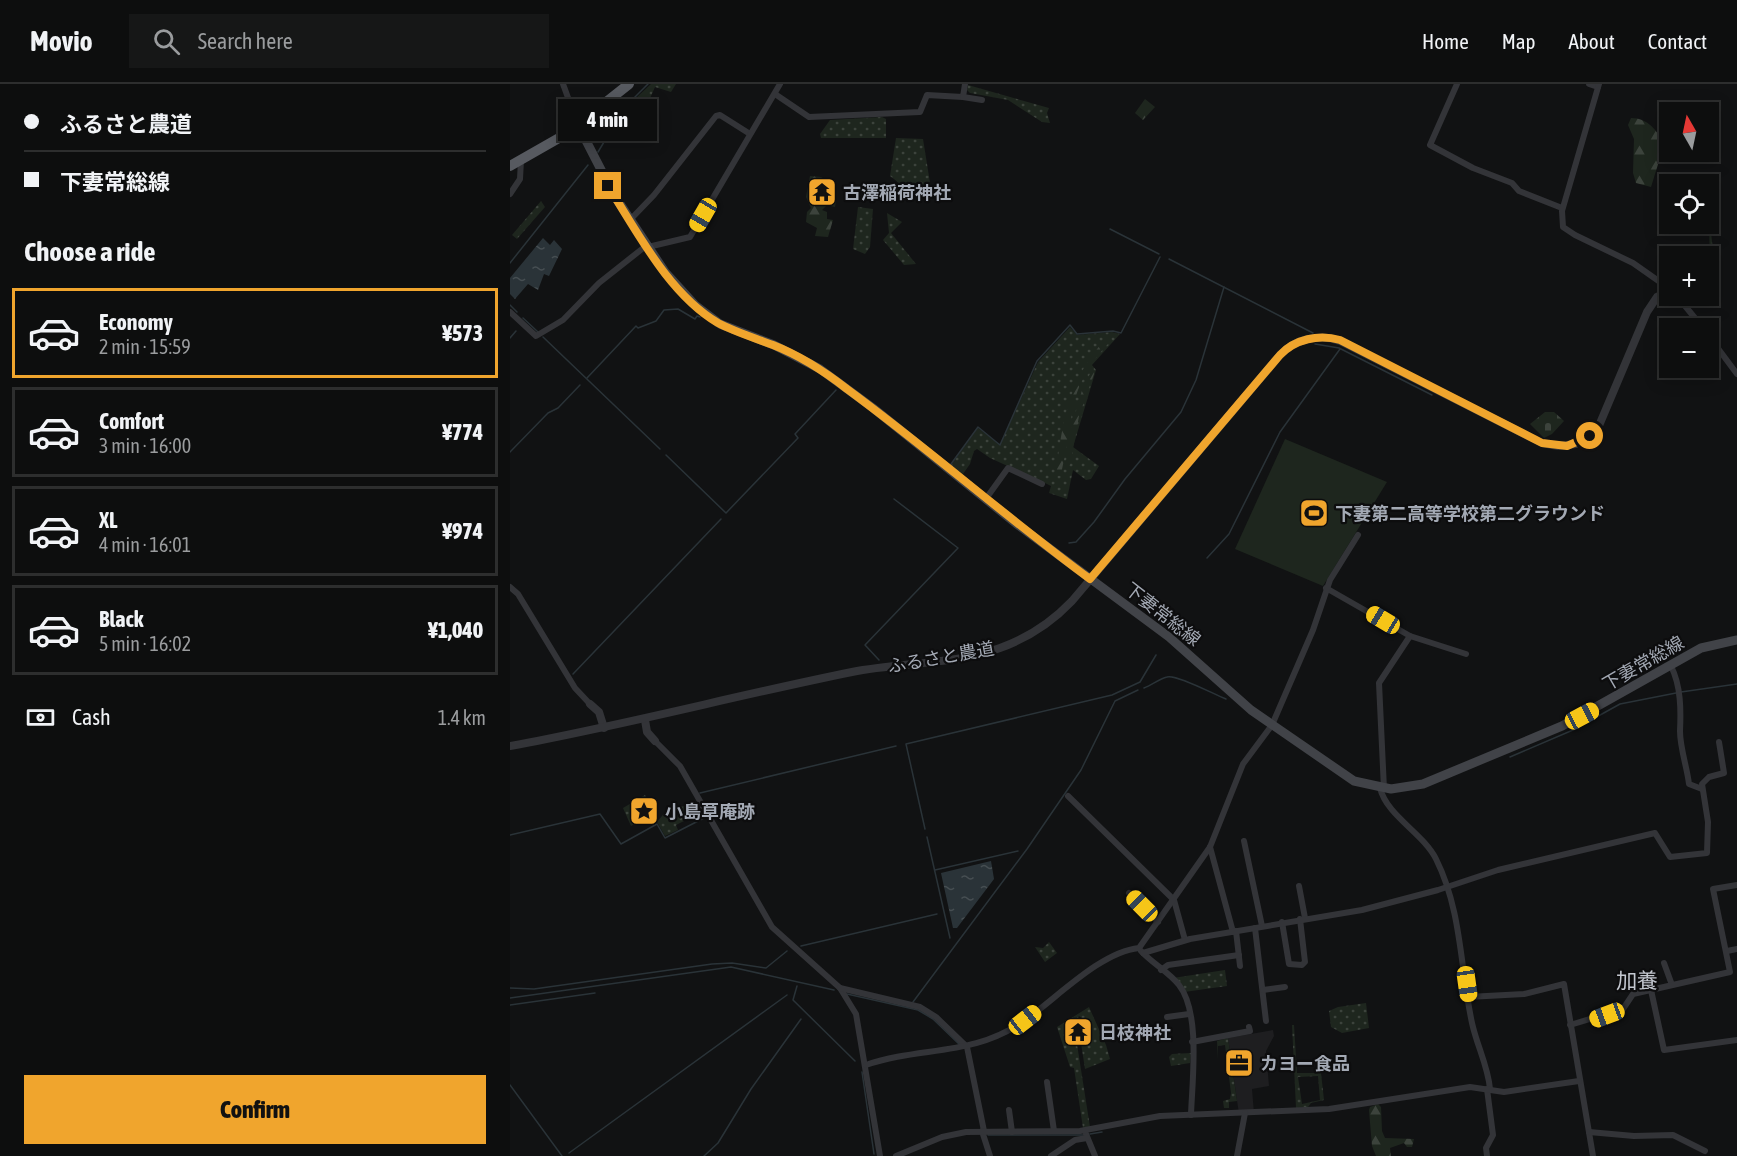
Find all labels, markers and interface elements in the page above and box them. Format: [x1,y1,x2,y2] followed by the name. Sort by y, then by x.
[129,14,549,68] search box
[30,25,93,57] text: Movio
[150,25,183,58] icon: search
[198,28,293,54] text: Search here
[1422,29,1469,53] text: Home
[1502,29,1536,53] text: Map
[1569,29,1615,53] text: About
[1648,29,1707,53] text: Contact
[558,99,658,141] callout: 4 min
[1659,102,1719,162] north arrow
[1659,102,1719,378] map controls
[587,108,628,131] text: 4 min
[60,111,192,137] text: ふるさと農道
[60,169,170,195] text: 下妻常総線
[594,172,621,199] route end
[1659,174,1719,234] button: locate
[806,176,838,208] temple icon: 古澤稲荷神社
[843,182,951,203] place label: 古澤稲荷神社
[686,195,720,235] car
[24,236,156,267] text: Choose a ride
[1659,246,1719,306] button: +
[27,306,81,360] icon: car
[99,309,173,335] text: Economy
[1659,318,1719,378] button: −
[442,320,483,346] text: ¥573
[99,335,191,358] text: 2 min · 15:59
[27,405,81,459] icon: car
[99,408,164,434] text: Comfort
[442,419,483,445] text: ¥774
[1576,422,1603,449] route start
[99,434,191,457] text: 3 min · 16:00
[1298,497,1330,529] sports icon: 下妻第二高等学校第二グラウンド
[1335,503,1605,524] place label: 下妻第二高等学校第二グラウンド
[27,504,81,558] icon: car
[99,507,117,533] text: XL
[442,518,483,544] text: ¥974
[99,533,191,556] text: 4 min · 16:01
[1121,578,1205,650] street label: 下妻常総線
[27,603,81,657] icon: car
[1363,603,1403,637] car
[99,606,143,632] text: Black
[428,617,483,643] text: ¥1,040
[1599,631,1687,695] street label: 下妻常総線
[99,632,191,655] text: 5 min · 16:02
[886,637,996,677] street label: ふるさと農道
[1562,700,1602,732] car
[24,701,57,734] icon: cash
[72,704,111,730] text: Cash
[438,706,486,729] text: 1.4 km
[628,795,660,827] place icon: 小島草庵跡
[665,801,755,822] place label: 小島草庵跡
[1123,887,1161,925] car
[1456,965,1478,1003] car
[1616,968,1658,992] district label: 加養
[1587,1000,1627,1030] car
[1005,1002,1045,1038] car
[1062,1016,1094,1048] temple icon: 日枝神社
[1099,1022,1171,1043] place label: 日枝神社
[1223,1047,1255,1079] office icon: カヨー食品
[1260,1053,1350,1074] place label: カヨー食品
[24,1075,486,1144] button: Confirm

